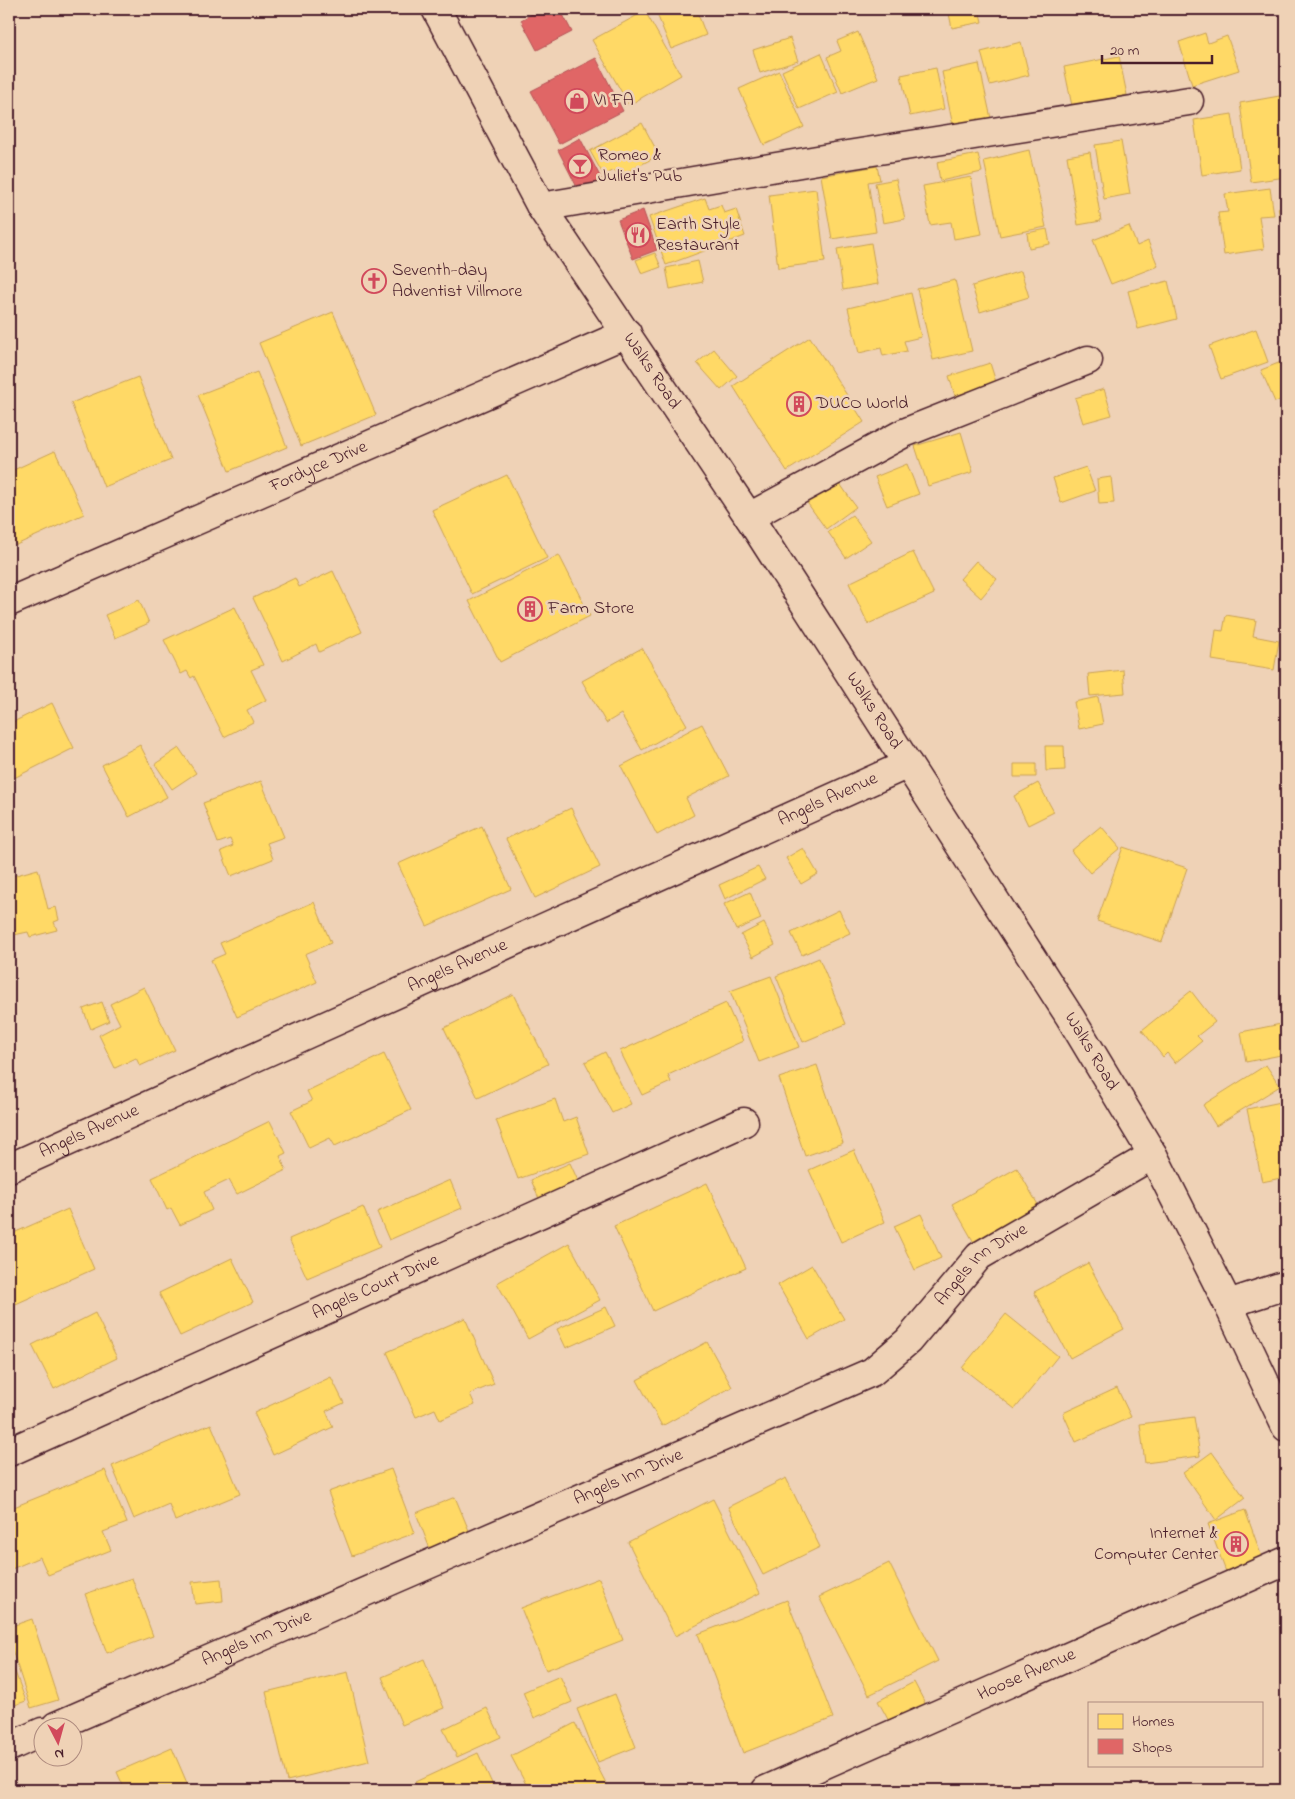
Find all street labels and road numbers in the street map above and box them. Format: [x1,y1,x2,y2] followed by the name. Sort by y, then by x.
[616,328,686,415] street label: Walks Road
[265,434,373,500] street label: Fordyce Drive
[839,667,908,755] street label: Walks Road
[774,766,883,834] street label: Angels Avenue
[404,932,513,1000] street label: Angels Avenue
[1057,1007,1125,1096] street label: Walks Road
[35,1098,144,1166] street label: Angels Avenue
[929,1217,1034,1312] street label: Angels Inn Drive
[308,1247,444,1327] street label: Angels Court Drive
[570,1442,688,1513] street label: Angels Inn Drive
[198,1603,317,1674] street label: Angels Inn Drive
[974,1642,1081,1708] street label: Hoose Avenue

